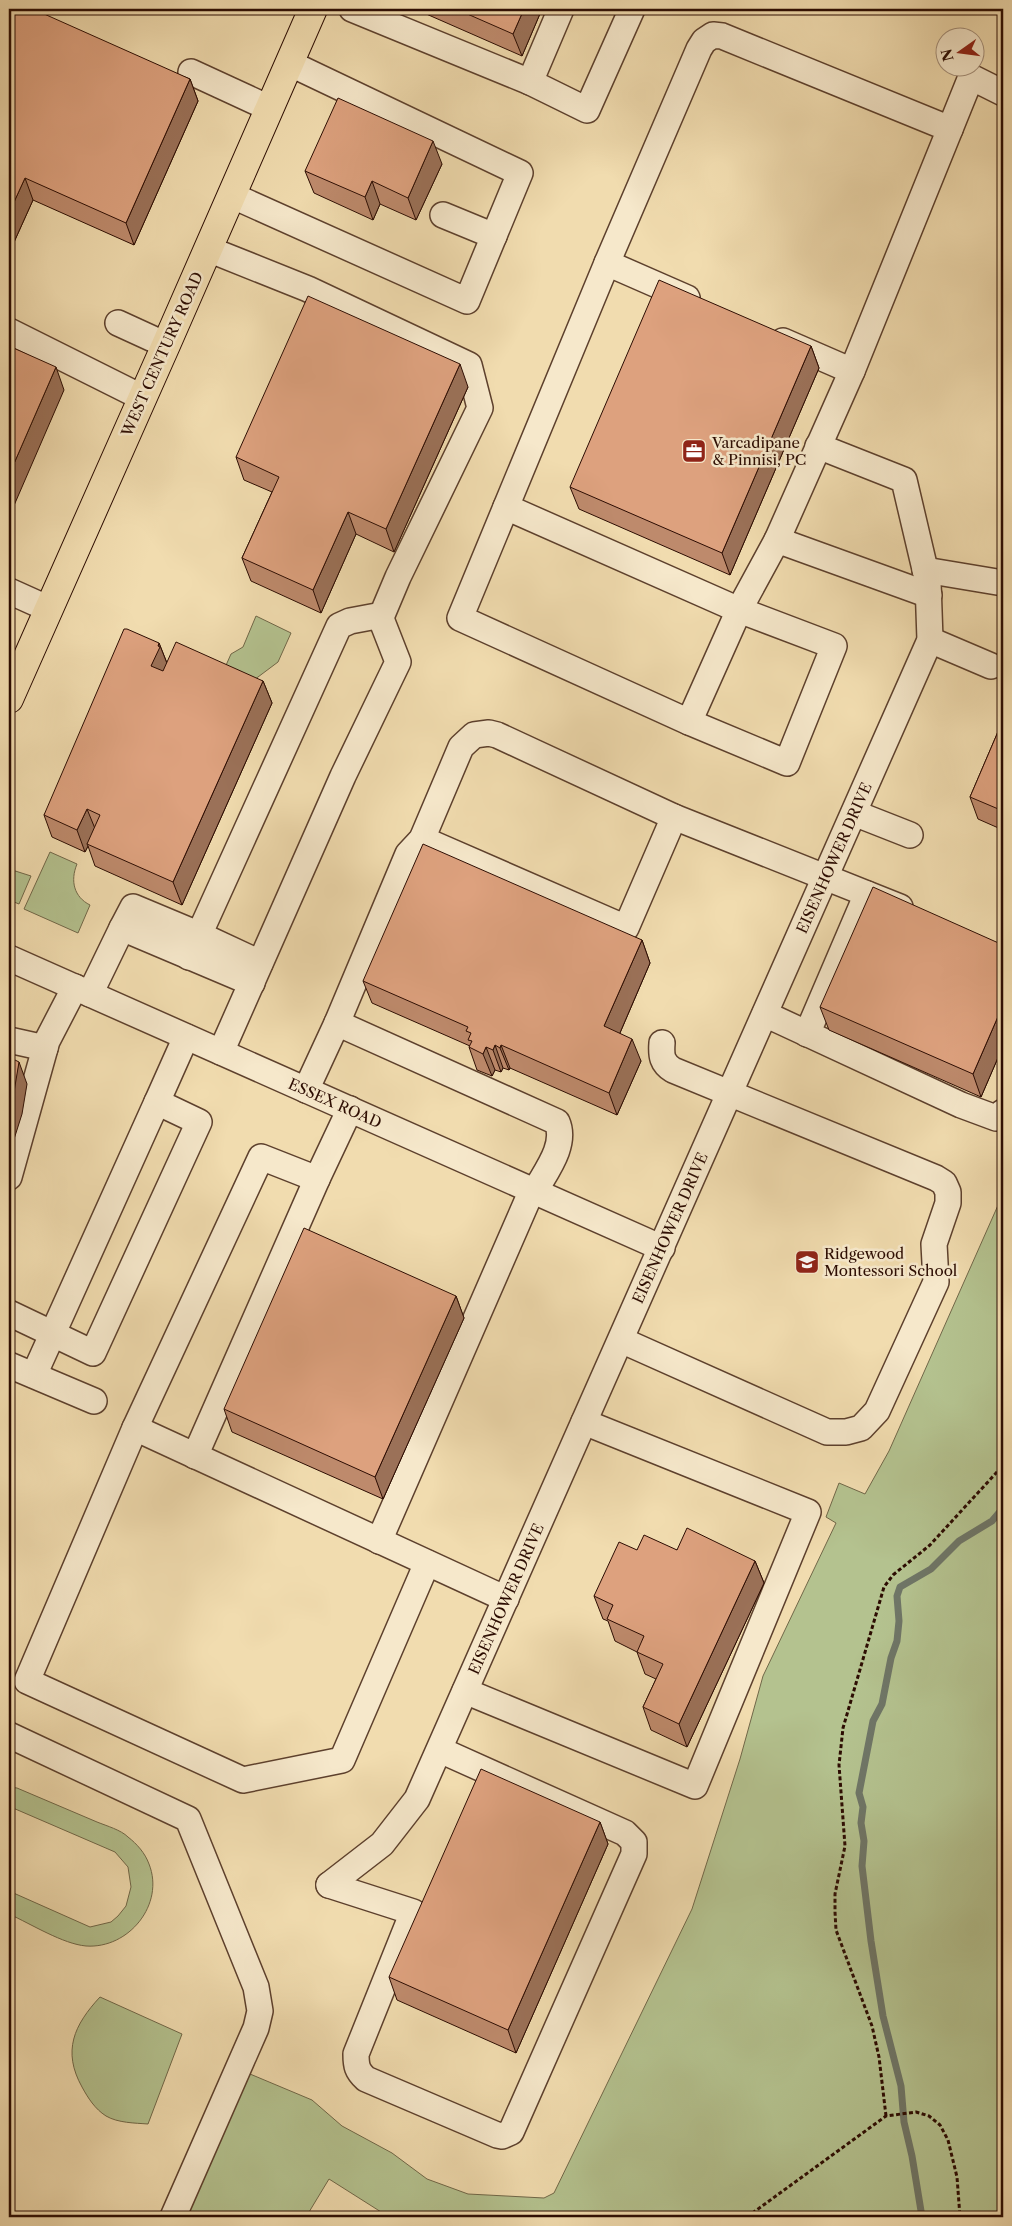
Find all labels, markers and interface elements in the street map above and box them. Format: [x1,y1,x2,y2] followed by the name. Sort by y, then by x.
[934,28,984,78] north arrow
[937,47,958,63] text: N
[117,269,207,440] street label: WEST CENTURY ROAD
[711,433,806,469] place label: Varcadipane & Pinnisi, PC
[681,438,707,464] office icon: Varcadipane & Pinnisi, PC
[792,780,876,936] street label: EISENHOWER DRIVE
[285,1074,385,1132] street label: ESSEX ROAD
[628,1150,712,1306] street label: EISENHOWER DRIVE
[824,1244,958,1280] place label: Ridgewood Montessori School
[794,1249,820,1275] school or university icon: Ridgewood Montessori School
[464,1521,548,1677] street label: EISENHOWER DRIVE

